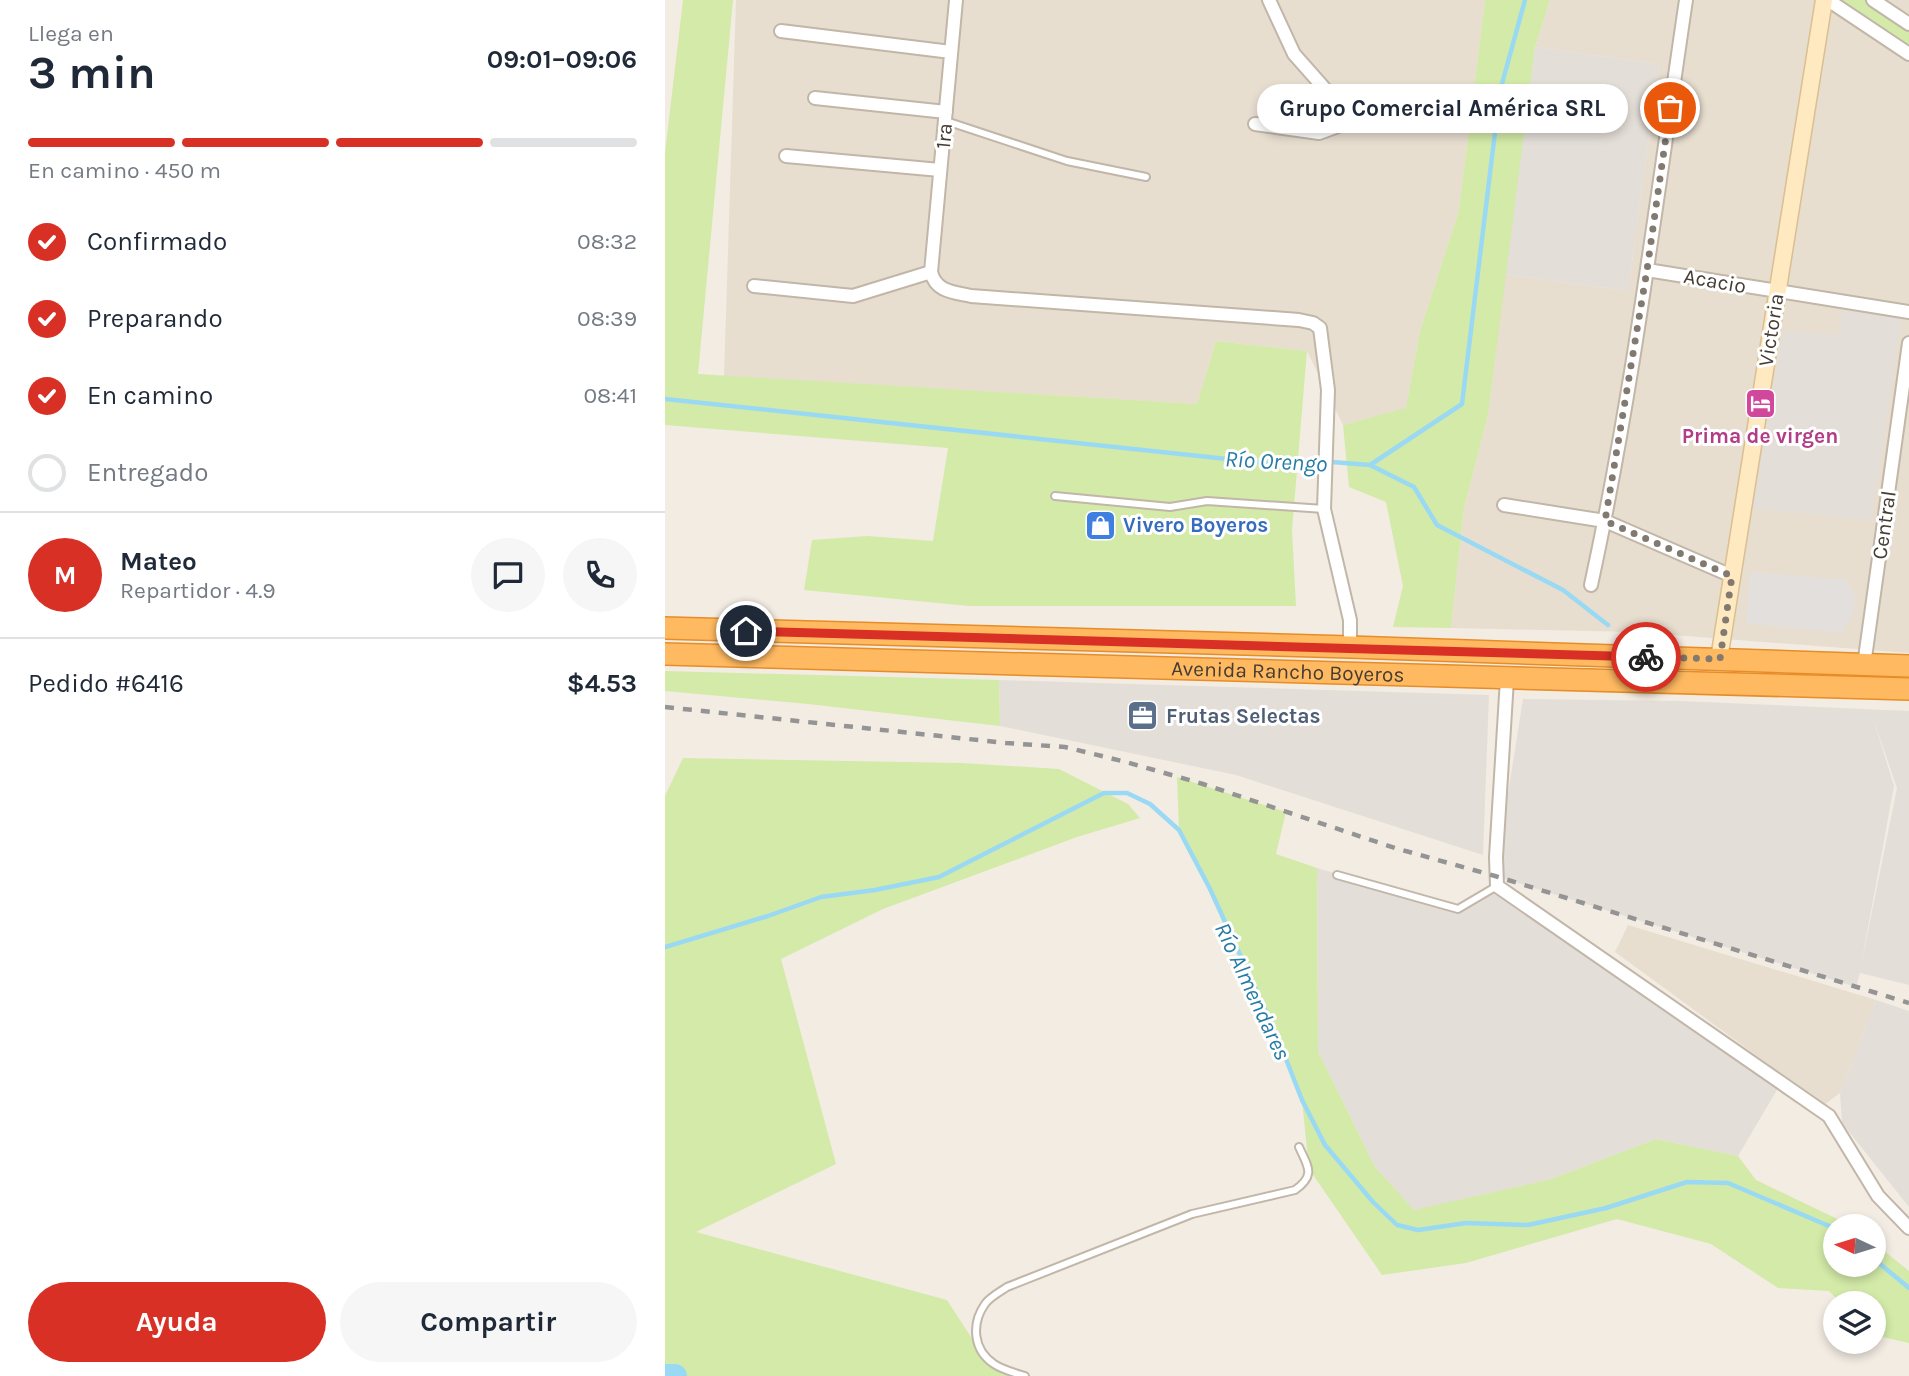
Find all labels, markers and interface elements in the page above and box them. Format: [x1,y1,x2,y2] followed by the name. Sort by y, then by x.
[28,20,114,47] text: Llega en
[487,44,637,75] text: 09:01–09:06
[28,46,156,100] text: 3 min
[1640,78,1700,138] pin
[1257,84,1628,132] callout: Grupo Comercial América SRL
[1651,89,1689,127] icon: bag
[1280,95,1605,122] text: Grupo Comercial América SRL
[931,122,957,150] street label: 1ra
[28,157,221,184] text: En camino · 450 m
[28,223,66,261] icon: check
[87,226,227,257] text: Confirmado
[577,228,637,255] text: 08:32
[1682,264,1748,298] street label: Acacio
[1753,292,1789,368] street label: Victoria
[28,300,66,338] icon: check
[87,303,223,334] text: Preparando
[577,305,637,332] text: 08:39
[28,377,66,415] icon: check
[87,380,213,411] text: En camino
[583,382,637,409] text: 08:41
[1743,387,1777,421] hotel icon: Prima de virgen
[1682,424,1838,448] place label: Prima de virgen
[1224,445,1328,478] water label: Río Orengo
[87,457,208,488] text: Entregado
[1867,489,1901,561] street label: Central
[1083,508,1117,542] shop icon: Vivero Boyeros
[1123,513,1268,537] place label: Vivero Boyeros
[471,538,545,612] button: chat
[563,538,637,612] button: phone
[120,546,197,577] text: Mateo
[54,560,76,591] text: M
[120,577,276,604] text: Repartidor · 4.9
[716,601,776,661] pin
[727,612,765,650] icon: home
[1611,622,1681,692] courier
[1627,638,1665,676] icon: bike
[1171,656,1405,687] street label: Avenida Rancho Boyeros
[28,668,184,699] text: Pedido #6416
[567,668,637,699] text: $4.53
[1126,699,1160,733] office icon: Frutas Selectas
[1166,704,1321,728] place label: Frutas Selectas
[1209,918,1296,1064] water label: Río Almendares
[1823,1214,1887,1278] north arrow
[1823,1214,1886,1354] map controls
[28,1282,326,1362] button: Ayuda
[340,1282,637,1362] button: Compartir
[1823,1291,1886,1354] button: layers

